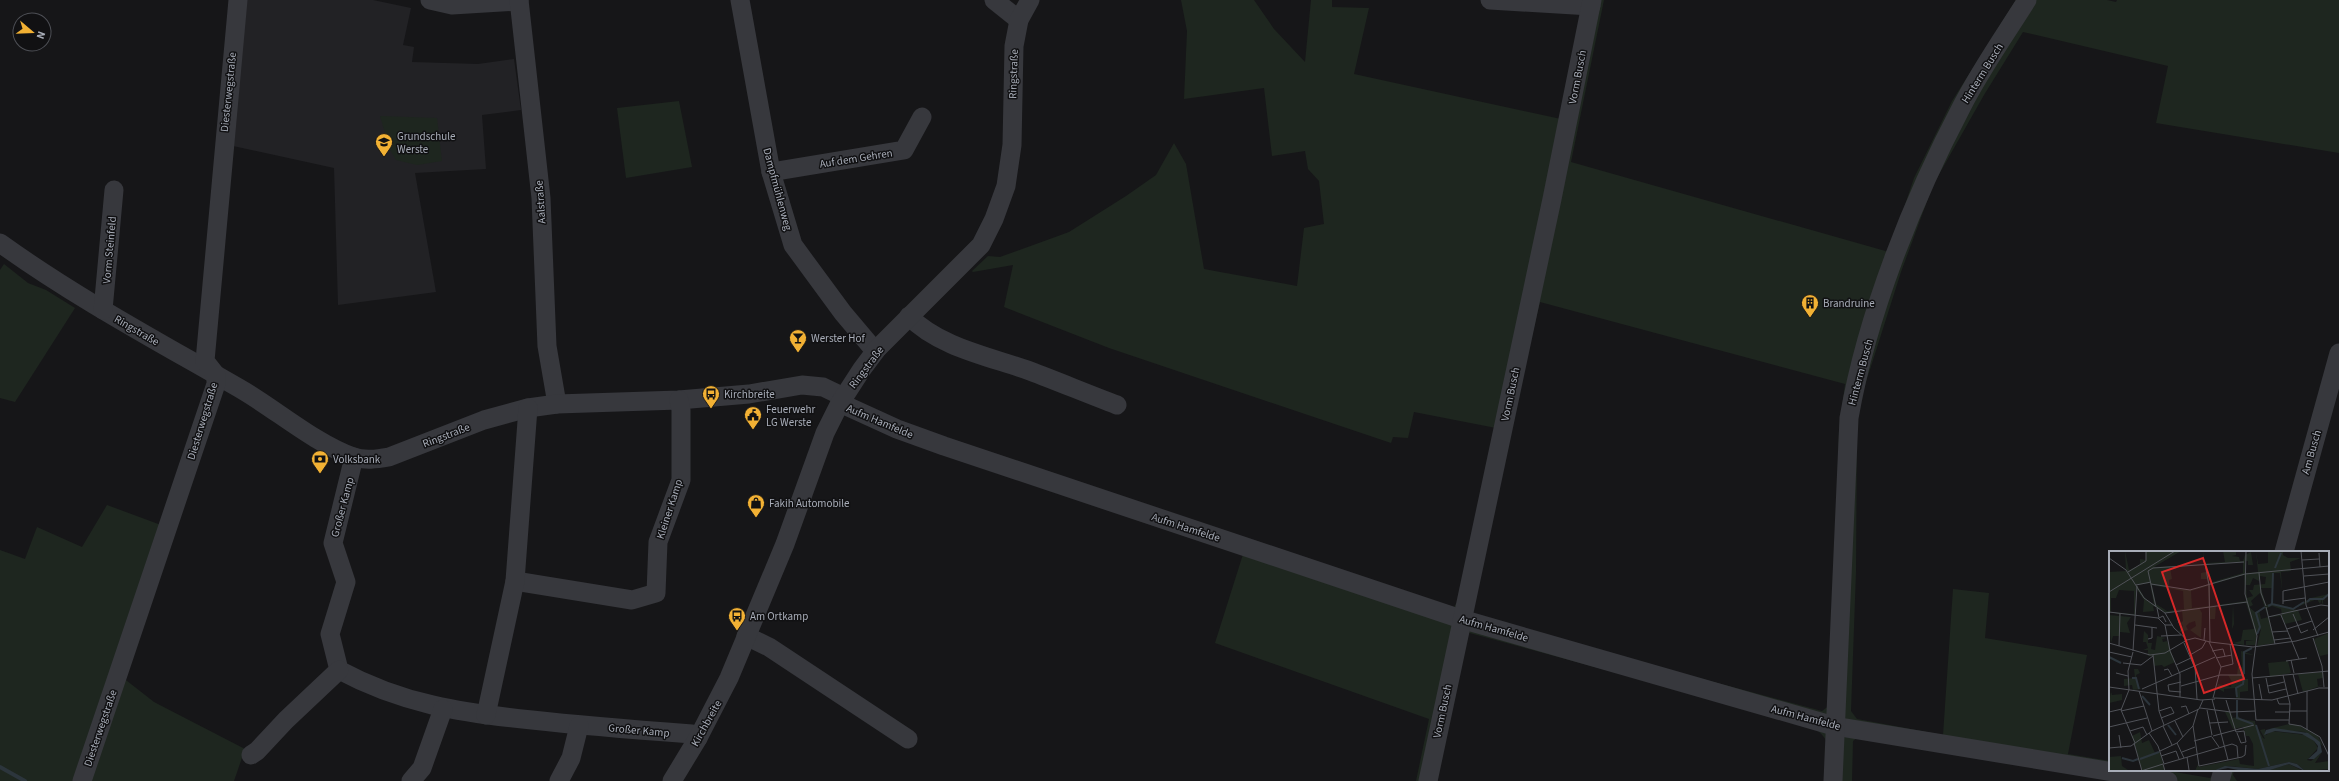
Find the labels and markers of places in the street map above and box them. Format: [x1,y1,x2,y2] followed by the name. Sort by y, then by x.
[397,129,456,157] place label: Grundschule Werste
[374,132,394,157] school or university icon: Grundschule Werste
[1800,293,1820,318] building icon: Brandruine
[1823,296,1875,311] place label: Brandruine
[788,328,808,353] bar icon: Werster Hof
[811,331,865,346] place label: Werster Hof
[701,384,721,409] bus stop icon: Kirchbreite
[724,387,775,402] place label: Kirchbreite
[766,402,816,430] place label: Feuerwehr LG Werste
[743,405,763,430] public building icon: Feuerwehr LG Werste
[310,449,330,474] bank icon: Volksbank
[333,452,381,467] place label: Volksbank
[746,493,766,518] shop icon: Fakih Automobile
[769,496,850,511] place label: Fakih Automobile
[727,606,747,631] bus stop icon: Am Ortkamp
[750,609,808,624] place label: Am Ortkamp

